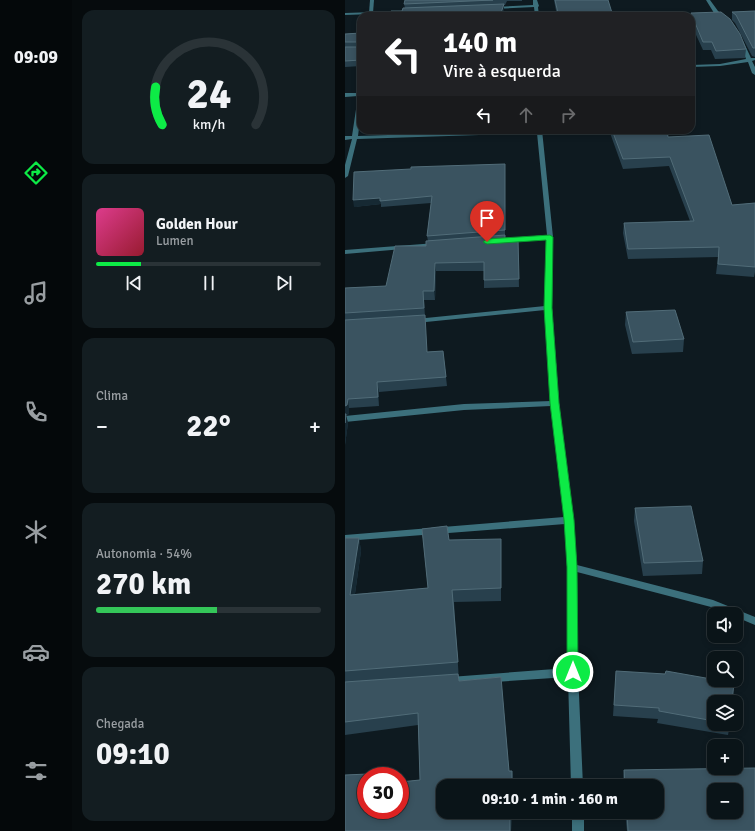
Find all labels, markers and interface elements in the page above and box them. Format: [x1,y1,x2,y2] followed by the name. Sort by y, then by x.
[443,26,517,60] text: 140 m
[377,28,429,80] icon: left
[14,46,58,68] text: 09:09
[443,60,561,82] text: Vire à esquerda
[186,69,231,120] text: 24
[473,104,495,126] icon: left
[515,104,537,126] icon: ahead
[557,104,579,126] icon: right
[192,116,225,133] text: km/h
[22,159,50,187] icon: directions
[470,201,504,242] pin
[476,207,498,229] icon: arrive
[156,215,238,233] text: Golden Hour
[156,233,194,249] text: Lumen
[123,272,145,294] icon: previous
[198,272,220,294] icon: pause
[273,272,295,294] icon: next
[22,279,50,307] icon: music
[96,388,128,404] text: Clima
[22,398,50,426] icon: phone
[186,408,231,445] text: 22°
[96,413,108,440] text: −
[309,413,321,440] text: +
[22,518,50,546] icon: climate
[96,546,192,562] text: Autonomia · 54%
[96,566,191,603] text: 270 km
[707,607,743,819] map controls
[707,607,743,643] button: sound
[22,638,50,666] icon: car
[552,651,594,693] position arrow
[707,651,743,687] button: search
[707,695,743,731] button: layers
[96,716,144,732] text: Chegada
[96,736,170,773] text: 09:10
[707,739,743,775] button: +
[22,757,50,785] icon: filters
[357,767,409,819] speed limit sign: 30
[707,783,743,819] button: −
[482,790,618,808] text: 09:10 · 1 min · 160 m

